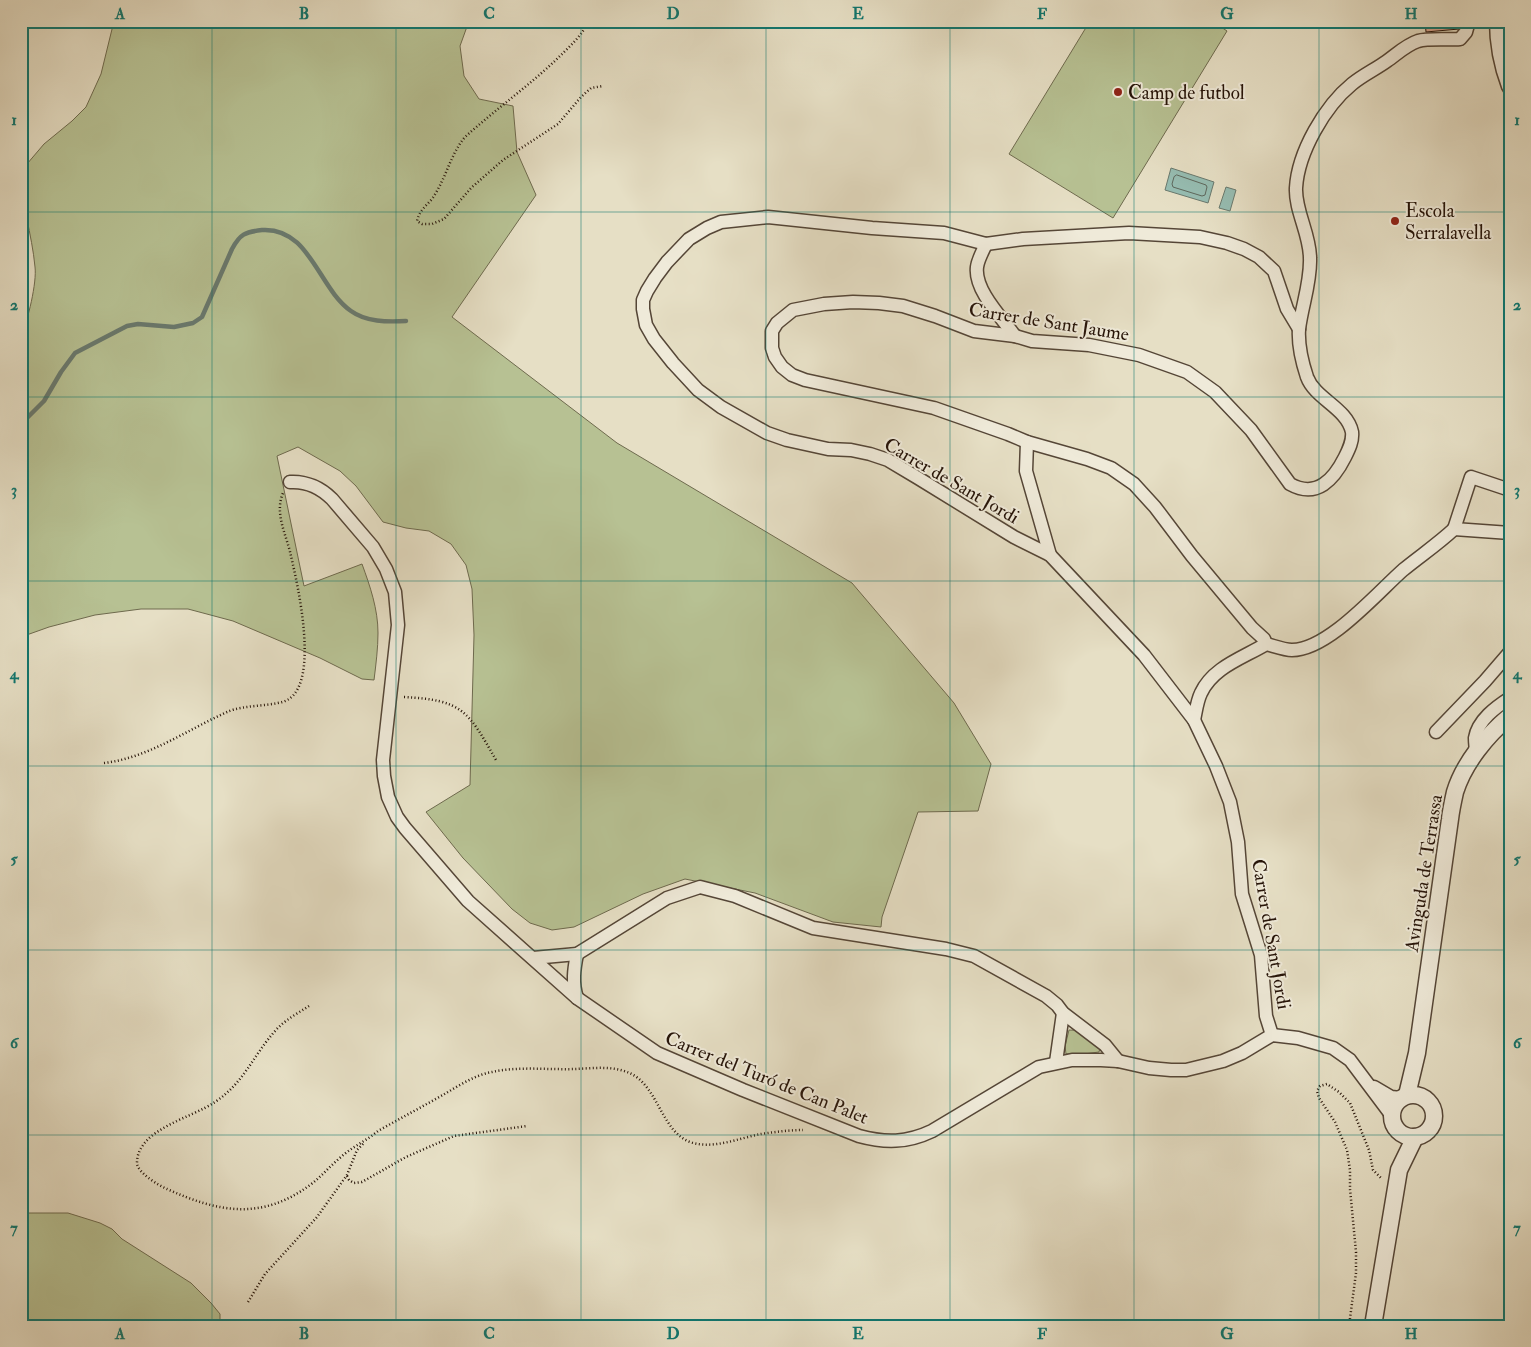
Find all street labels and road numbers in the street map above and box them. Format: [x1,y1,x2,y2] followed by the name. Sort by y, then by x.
[967,297,1131,347] street label: Carrer de Sant Jaume
[880,432,1023,529] street label: Carrer de Sant Jordi
[1400,793,1448,954] street label: Avinguda de Terrassa
[1246,857,1296,1011] street label: Carrer de Sant Jordi
[661,1026,872,1130] street label: Carrer del Turó de Can Palet

